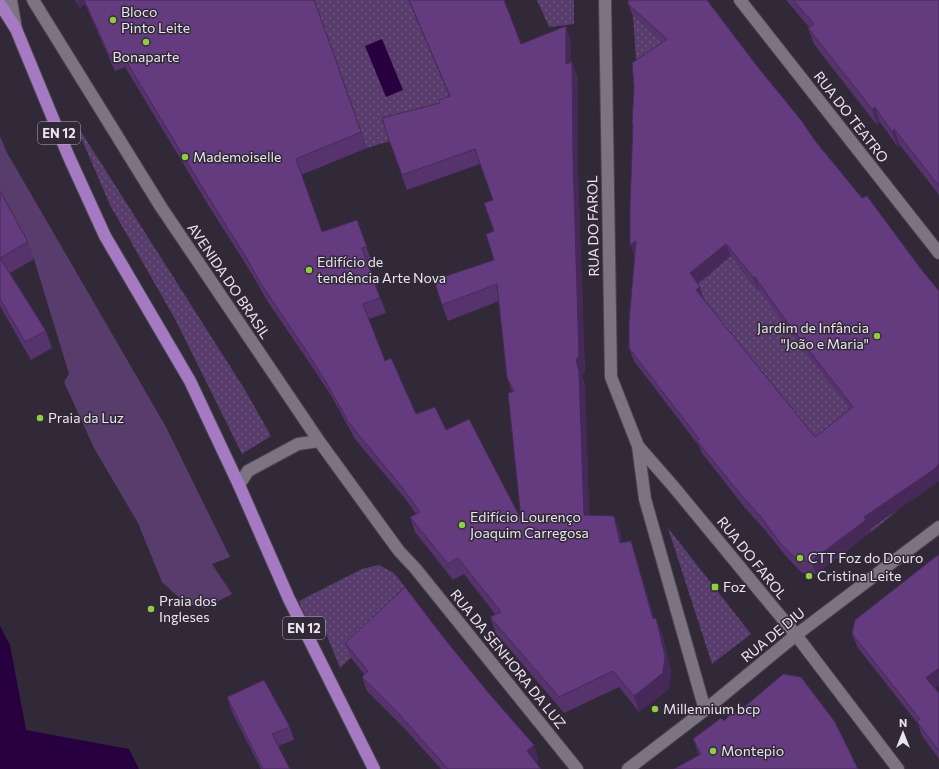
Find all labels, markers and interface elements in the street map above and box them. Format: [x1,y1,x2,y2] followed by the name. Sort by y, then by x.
[121,3,190,36] place label: Bloco Pinto Leite
[108,15,118,25] marker: Bloco Pinto Leite
[141,37,151,47] marker: Bonaparte
[113,48,179,65] place label: Bonaparte
[811,68,892,166] street label: RUA DO TEATRO
[38,122,80,144] road number: EN 12
[193,148,282,165] place label: Mademoiselle
[180,152,190,162] marker: Mademoiselle
[583,175,602,277] street label: RUA DO FAROL
[184,220,274,342] street label: AVENIDA DO BRASIL
[317,253,446,286] place label: Edifício de tendência Arte Nova
[304,265,314,275] marker: Edifício de tendência Arte Nova
[757,319,869,352] place label: Jardim de Infância "João e Maria"
[872,331,882,341] marker: Jardim de Infância "João e Maria"
[48,409,124,426] place label: Praia da Luz
[35,413,45,423] marker: Praia da Luz
[470,508,589,541] place label: Edifício Lourenço Joaquim Carregosa
[714,513,791,602] street label: RUA DO FAROL
[457,520,467,530] marker: Edifício Lourenço Joaquim Carregosa
[808,549,923,566] place label: CTT Foz do Douro
[795,553,805,563] marker: CTT Foz do Douro
[817,567,902,584] place label: Cristina Leite
[804,571,814,581] marker: Cristina Leite
[723,578,746,595] place label: Foz
[710,582,720,592] marker: Foz
[447,586,570,732] street label: RUA DA SENHORA DA LUZ
[159,592,217,625] place label: Praia dos Ingleses
[146,604,156,614] marker: Praia dos Ingleses
[737,604,808,665] street label: RUA DE DIU
[283,617,325,639] road number: EN 12
[663,700,760,717] place label: Millennium bcp
[650,704,660,714] marker: Millennium bcp
[883,713,923,753] north arrow
[899,716,907,729] text: N
[721,742,784,759] place label: Montepio
[708,746,718,756] marker: Montepio

